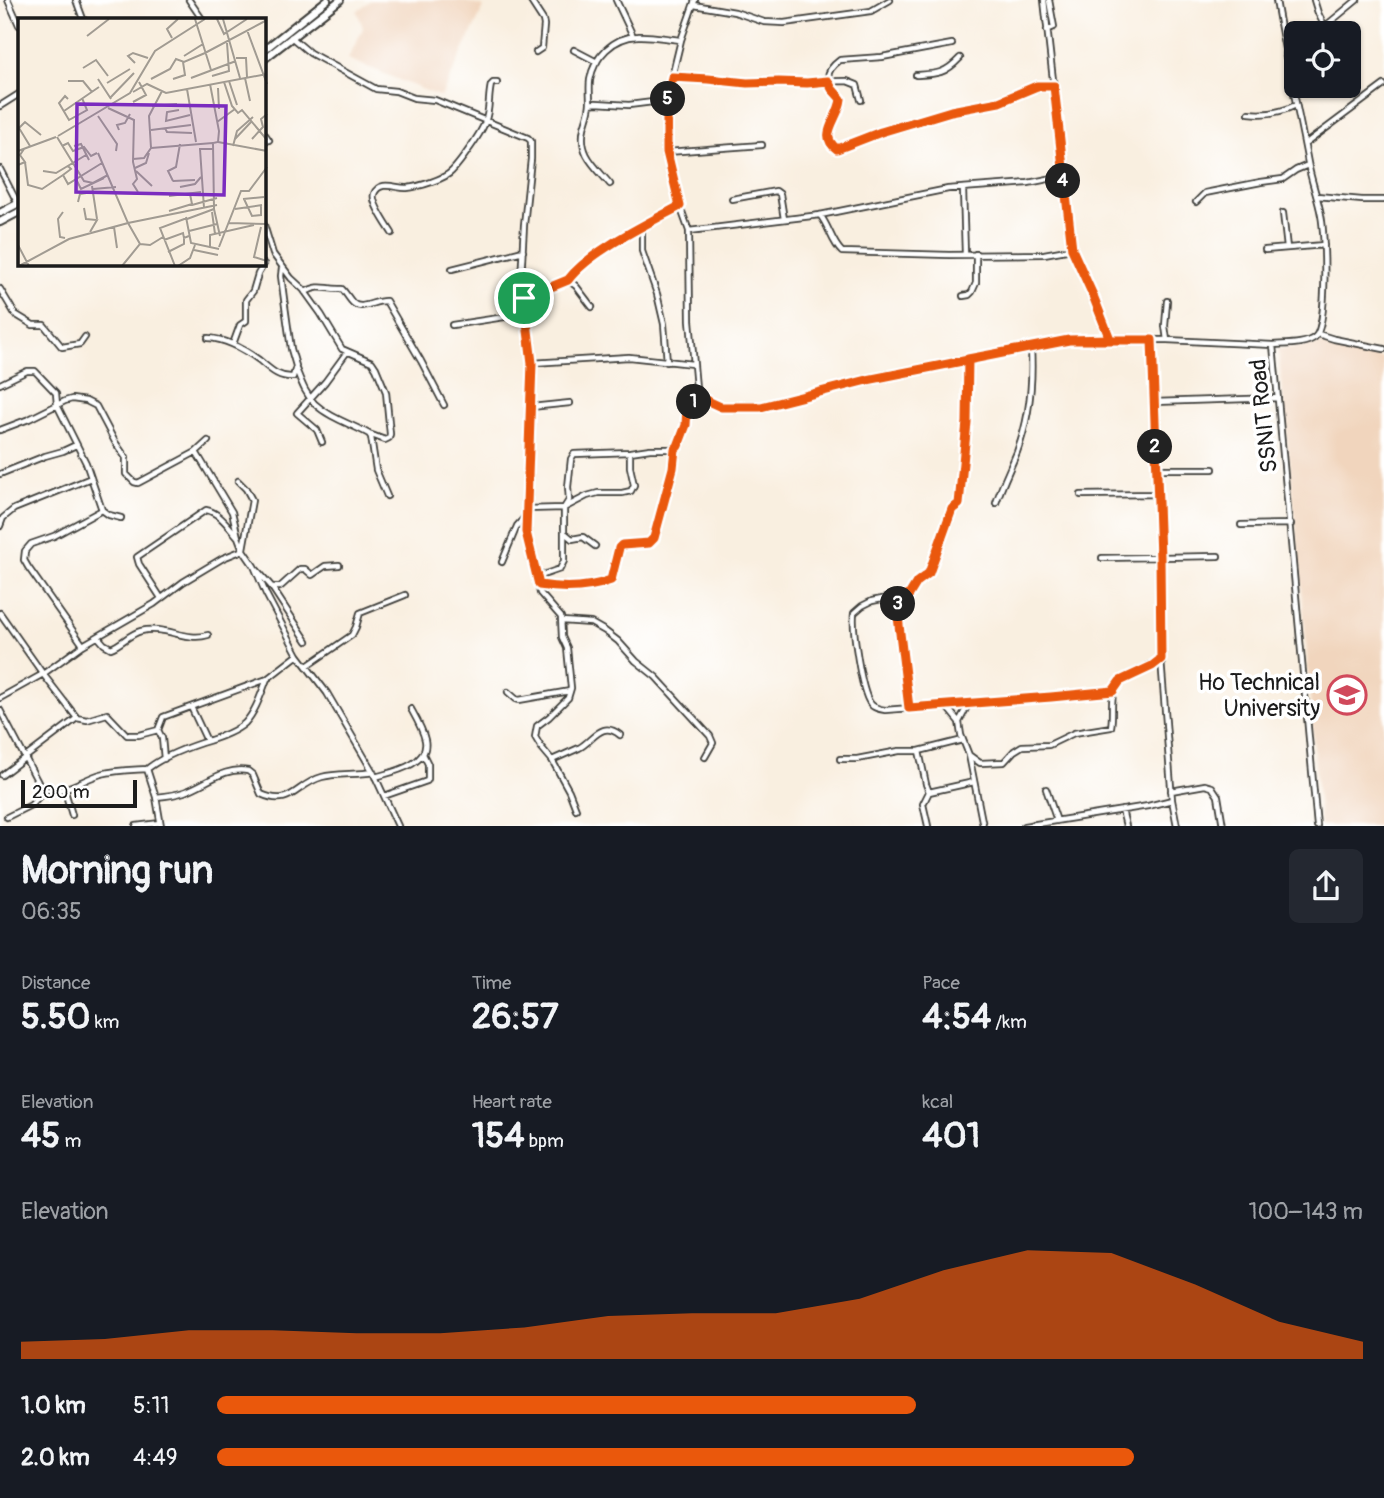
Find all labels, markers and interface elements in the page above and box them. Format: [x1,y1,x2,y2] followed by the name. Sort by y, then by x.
[18,18,266,266] inset map
[1284,21,1361,98] map controls
[1284,21,1361,98] button: locate
[650,82,686,116] pin: 5
[662,86,673,110] text: 5
[1046,164,1080,198] pin: 4
[1057,168,1068,192] text: 4
[494,268,554,328] pin
[505,279,543,317] icon: arrive
[1243,358,1284,474] street label: SSNIT Road
[676,384,712,420] pin: 1
[690,389,697,413] text: 1
[1138,430,1172,464] pin: 2
[1149,434,1160,458] text: 2
[880,586,916,622] pin: 3
[892,591,903,615] text: 3
[1198,668,1320,723] place label: Ho Technical University
[1326,674,1368,716] school or university icon: Ho Technical University
[21,777,136,809] scale bar
[32,780,90,804] text: 200 m
[21,847,213,895] text: Morning run
[1289,849,1363,923] button: share
[21,897,82,926] text: 06:35
[21,971,90,995] text: Distance
[472,971,511,995] text: Time
[922,971,960,995] text: Pace
[21,995,91,1039] text: 5.50
[472,995,558,1039] text: 26:57
[922,995,991,1039] text: 4:54
[91,1010,119,1034] text: km
[991,1010,1027,1034] text: /km
[21,1090,93,1114] text: Elevation
[472,1090,552,1114] text: Heart rate
[922,1090,953,1114] text: kcal
[21,1114,60,1158] text: 45
[472,1114,525,1158] text: 154
[922,1114,980,1158] text: 401
[60,1129,81,1153] text: m
[525,1129,564,1153] text: bpm
[21,1197,109,1226] text: Elevation
[1248,1197,1363,1226] text: 100–143 m
[21,1391,86,1420] text: 1.0 km
[133,1391,170,1420] text: 5:11
[21,1443,90,1472] text: 2.0 km
[133,1443,178,1472] text: 4:49

